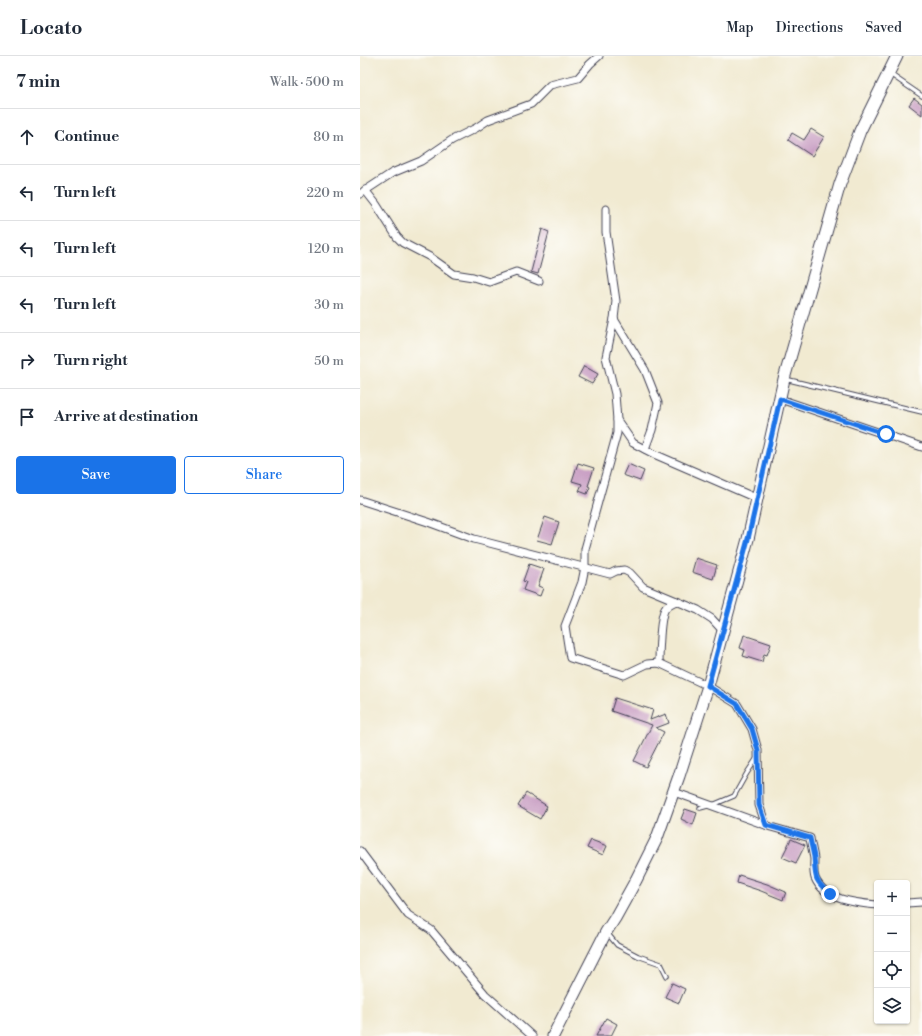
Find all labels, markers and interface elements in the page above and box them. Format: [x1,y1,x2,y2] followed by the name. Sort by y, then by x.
[20,16,82,40] text: Locato
[726,19,754,37] text: Map
[776,19,843,37] text: Directions
[865,19,902,37] text: Saved
[16,71,60,93] text: 7 min
[270,74,344,90] text: Walk · 500 m
[16,126,38,148] icon: ahead
[54,127,119,146] text: Continue
[313,129,344,145] text: 80 m
[16,182,38,204] icon: left
[54,183,116,202] text: Turn left
[306,185,344,201] text: 220 m
[16,238,38,260] icon: left
[54,239,116,258] text: Turn left
[308,241,344,257] text: 120 m
[16,294,38,316] icon: left
[54,295,116,314] text: Turn left
[314,297,344,313] text: 30 m
[16,350,38,372] icon: right
[54,351,128,370] text: Turn right
[314,353,344,369] text: 50 m
[16,406,38,428] icon: arrive
[54,407,198,426] text: Arrive at destination
[877,425,895,443] route start
[16,456,176,494] button: Save
[184,456,344,494] button: Share
[874,880,910,1024] map controls
[874,880,910,916] button: +
[821,885,839,903] route end
[874,916,910,952] button: −
[874,952,910,988] button: locate
[874,988,910,1024] button: layers

